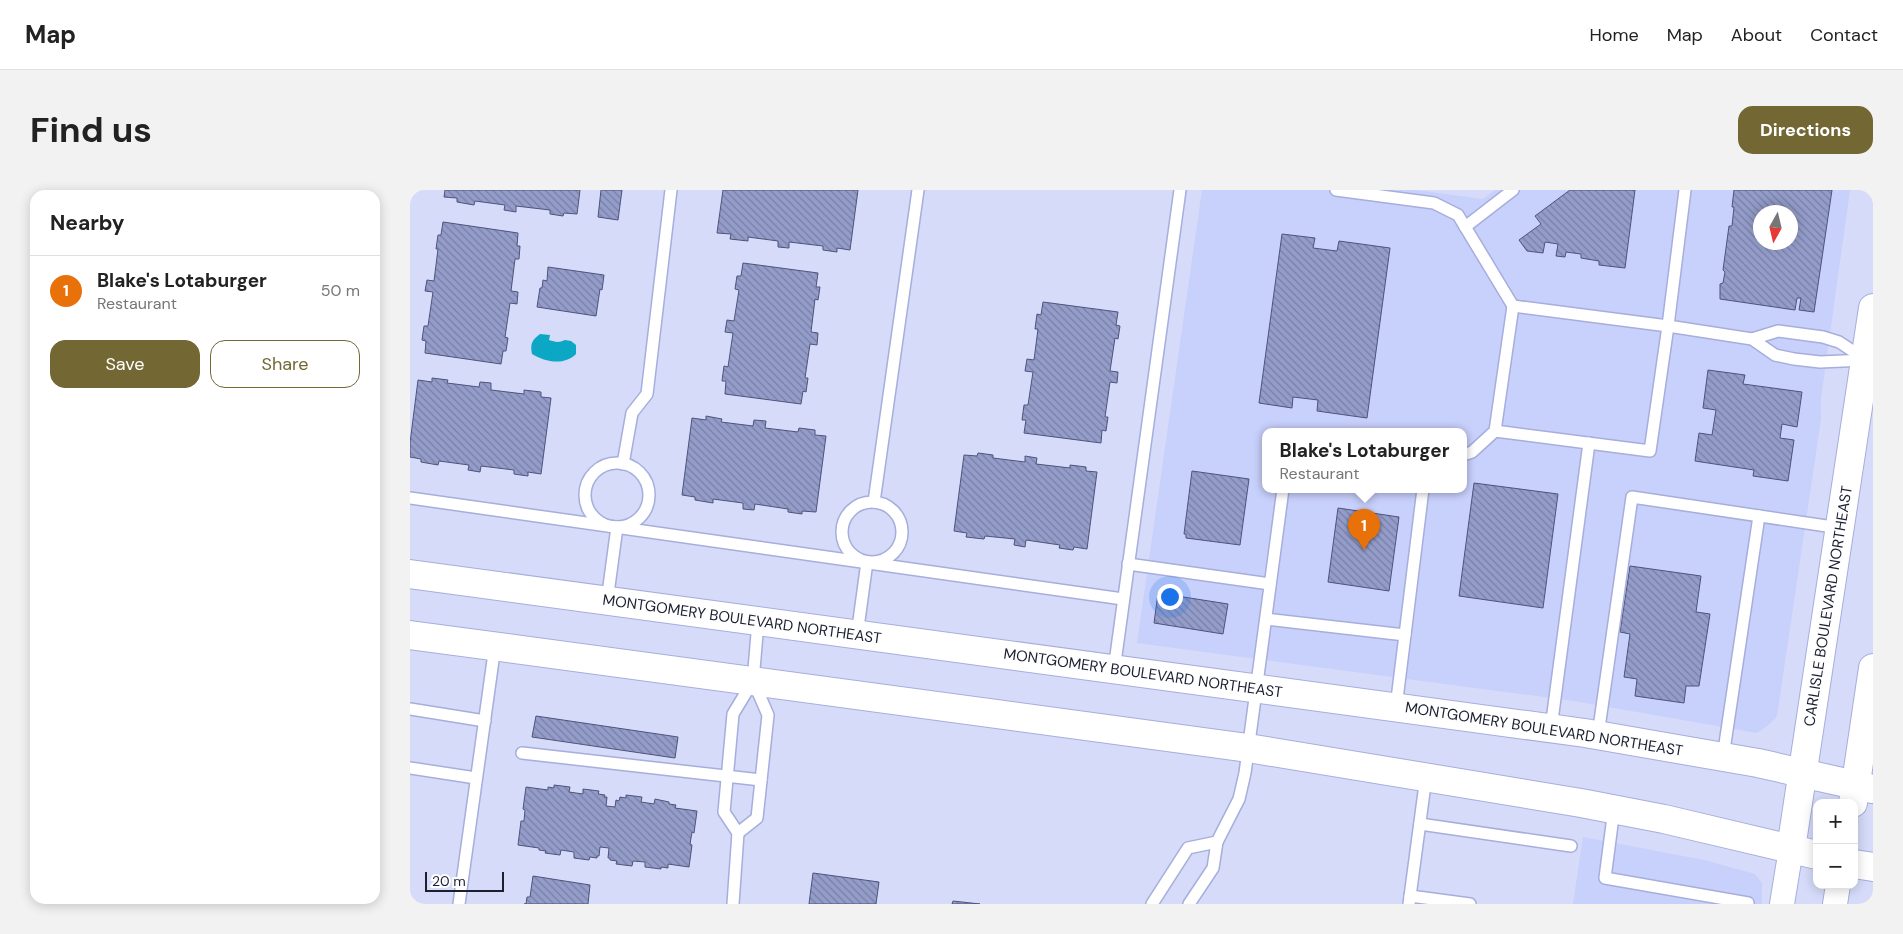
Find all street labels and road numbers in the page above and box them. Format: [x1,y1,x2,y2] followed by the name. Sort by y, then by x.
[1799,484,1857,728] street label: CARLISLE BOULEVARD NORTHEAST
[601,590,883,648] street label: MONTGOMERY BOULEVARD NORTHEAST
[1002,644,1284,702] street label: MONTGOMERY BOULEVARD NORTHEAST
[1404,697,1684,761] street label: MONTGOMERY BOULEVARD NORTHEAST

